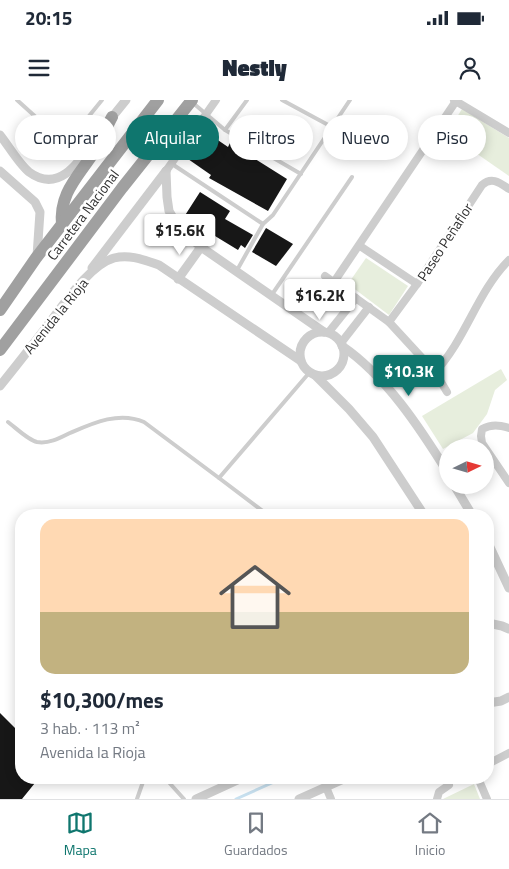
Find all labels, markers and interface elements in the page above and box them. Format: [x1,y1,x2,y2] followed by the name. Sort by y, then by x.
[25,3,72,32] text: 20:15
[222,51,287,85] text: Nestly
[25,54,53,82] icon: menu
[456,54,484,82] icon: person
[15,115,116,160] chip: Comprar
[126,115,219,160] chip: Alquilar
[229,115,313,160] chip: Filtros
[323,115,408,160] chip: Nuevo
[418,115,486,160] chip: Piso
[41,165,124,265] street label: Carretera Nacional
[411,198,478,285] street label: Paseo Peñaflor
[139,214,221,256] pin: $15.6K
[155,218,205,242] text: $15.6K
[18,273,93,358] street label: Avenida la Rioja
[279,278,361,321] pin: $16.2K
[295,283,345,307] text: $16.2K
[368,354,450,397] pin: $10.3K
[384,359,434,383] text: $10.3K
[439,439,494,494] north arrow
[439,439,494,494] map controls
[210,552,300,642] icon: home
[40,684,164,716] text: $10,300/mes
[40,716,140,740] text: 3 hab. · 113 m²
[40,740,146,764] text: Avenida la Rioja
[64,809,97,860] tab: Mapa
[224,809,288,860] tab: Guardados
[415,809,445,860] tab: Inicio

